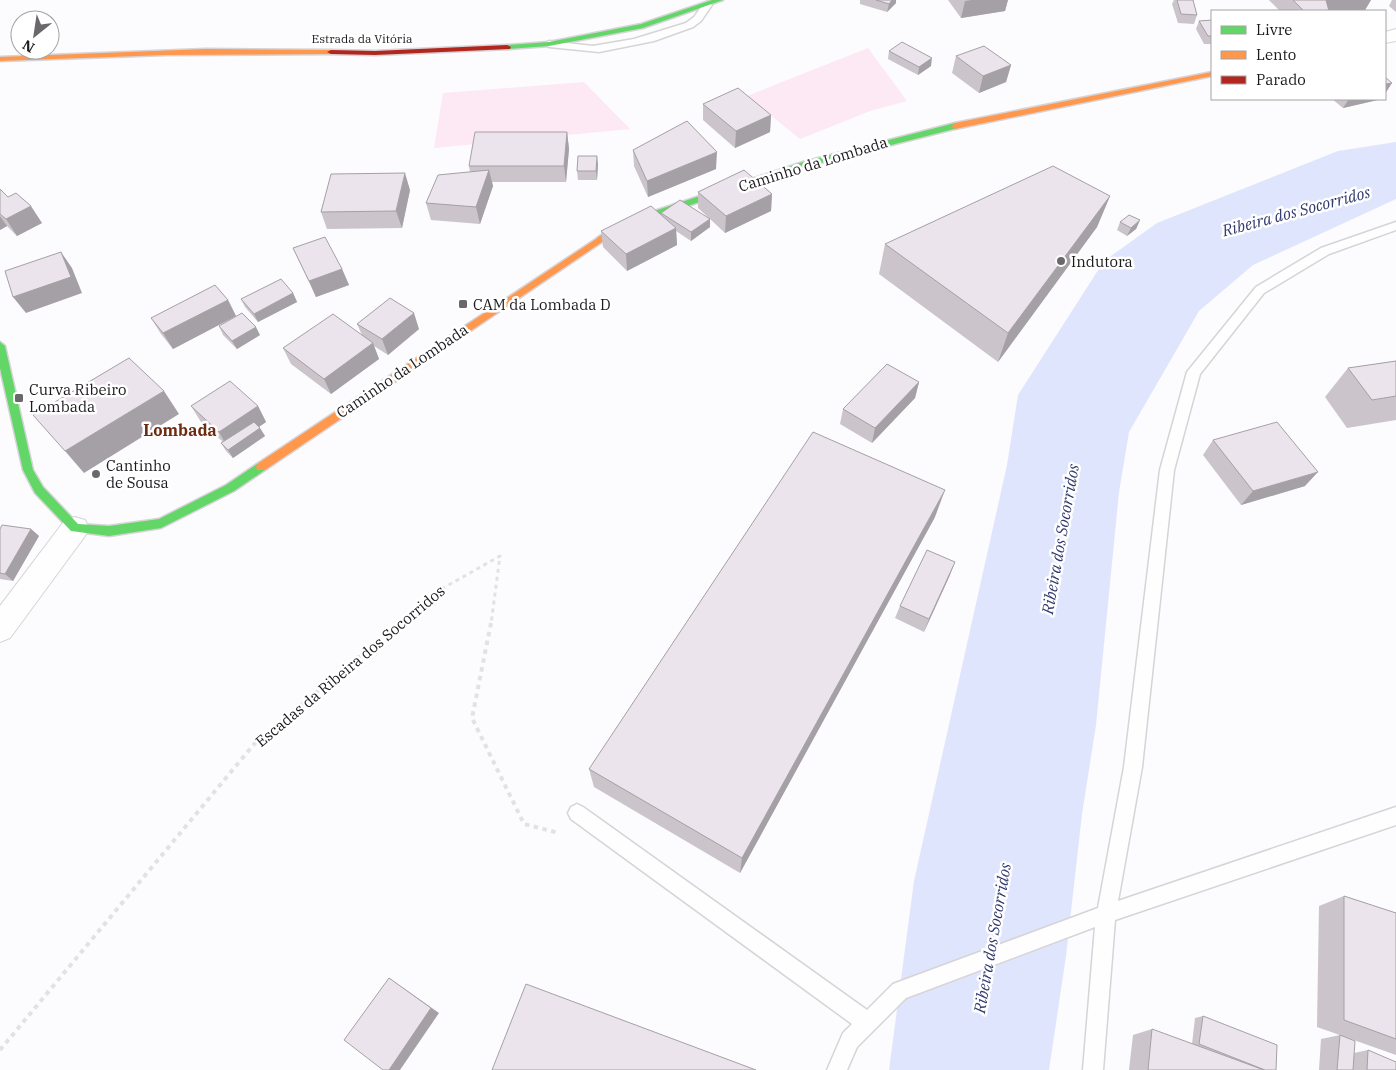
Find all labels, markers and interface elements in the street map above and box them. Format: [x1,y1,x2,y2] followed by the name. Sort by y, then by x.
[10,10,60,60] north arrow
[1211,10,1386,100] legend
[1256,20,1292,39] text: Livre
[312,31,413,46] street label: Estrada da Vitória
[19,36,38,57] text: N
[1256,45,1296,64] text: Lento
[1256,70,1306,89] text: Parado
[736,132,890,196] street label: Caminho da Lombada
[1219,182,1372,241] water label: Ribeira dos Socorridos
[1071,252,1133,271] place label: Indutora
[1055,255,1067,267] marker: Indutora
[473,295,611,314] place label: CAM da Lombada D
[457,298,469,310] marker: CAM da Lombada D
[333,320,471,422] street label: Caminho da Lombada
[29,380,126,416] place label: Curva Ribeiro Lombada
[13,392,25,404] marker: Curva Ribeiro Lombada
[143,420,217,440] district label: Lombada
[106,456,171,492] place label: Cantinho de Sousa
[1037,462,1083,617] water label: Ribeira dos Socorridos
[90,468,102,480] marker: Cantinho de Sousa
[251,581,449,751] street label: Escadas da Ribeira dos Socorridos
[969,861,1015,1016] water label: Ribeira dos Socorridos

